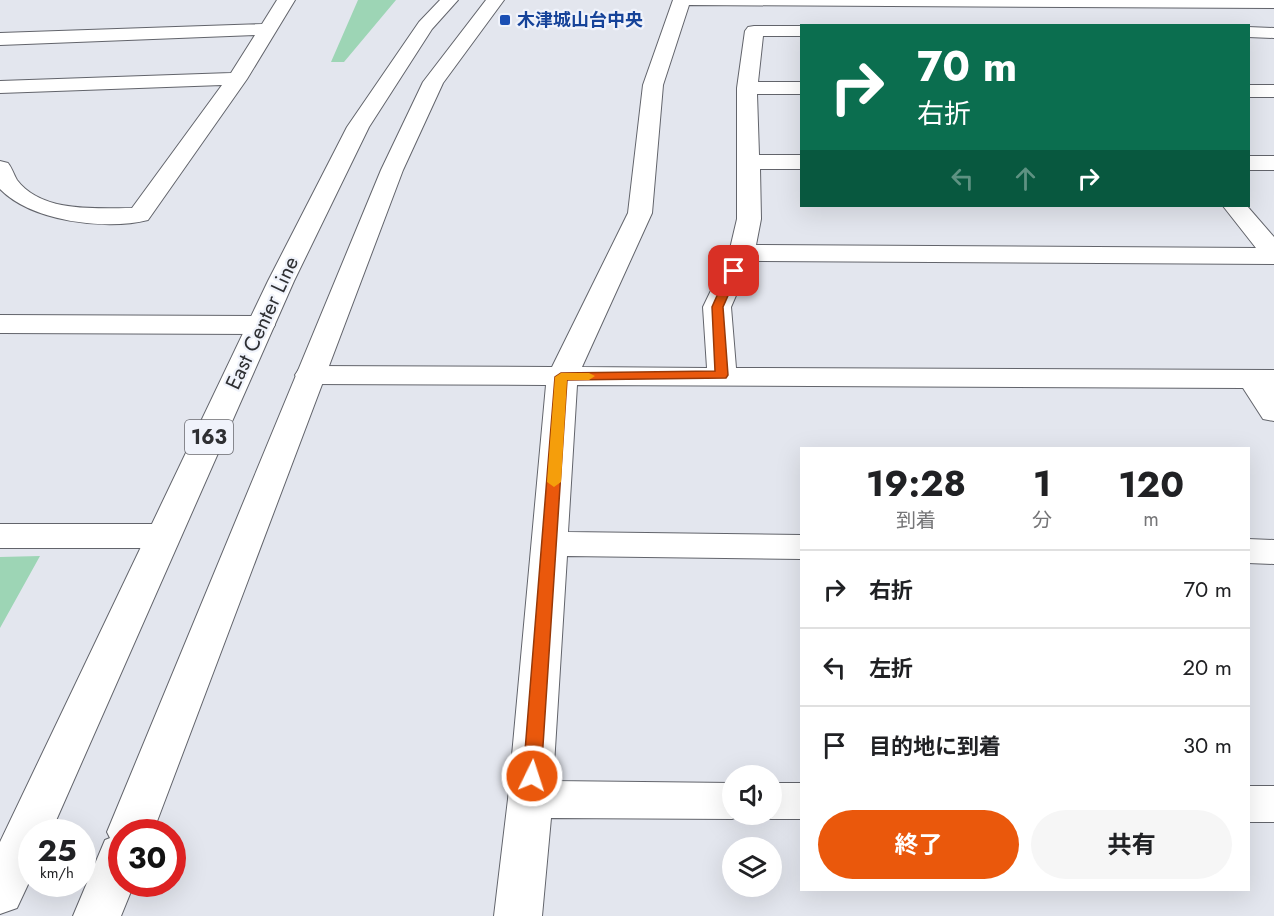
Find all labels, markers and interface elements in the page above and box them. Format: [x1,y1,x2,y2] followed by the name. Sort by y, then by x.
[517,7,643,33] place label: 木津城山台中央
[498,13,512,27] marker: 木津城山台中央
[917,36,1017,97] text: 70 m
[818,48,896,126] icon: right
[917,94,971,133] text: 右折
[946,162,979,195] icon: left
[1009,162,1042,195] icon: ahead
[1072,162,1105,195] icon: right
[708,245,759,296] pin
[218,251,306,395] street label: East Center Line
[717,254,750,287] icon: arrive
[185,420,233,454] road number: 163
[866,457,966,509] text: 19:28
[1033,457,1051,509] text: 1
[1118,458,1184,510] text: 120
[1143,505,1159,534] text: m
[896,506,936,535] text: 到着
[1032,506,1052,535] text: 分
[818,573,851,606] icon: right
[1183,573,1232,605] text: 70 m
[869,574,913,606] text: 右折
[818,651,851,684] icon: left
[1183,651,1232,683] text: 20 m
[869,652,913,684] text: 左折
[818,729,851,762] icon: arrive
[1183,729,1232,761] text: 30 m
[869,730,1001,762] text: 目的地に到着
[500,744,564,808] position arrow
[722,765,782,897] map controls
[722,765,782,825] button: sound
[818,810,1019,879] button: 終了
[1031,810,1232,879] button: 共有
[108,819,186,897] speed limit sign: 30
[37,829,77,872] text: 25
[722,837,782,897] button: layers
[40,862,74,884] text: km/h

